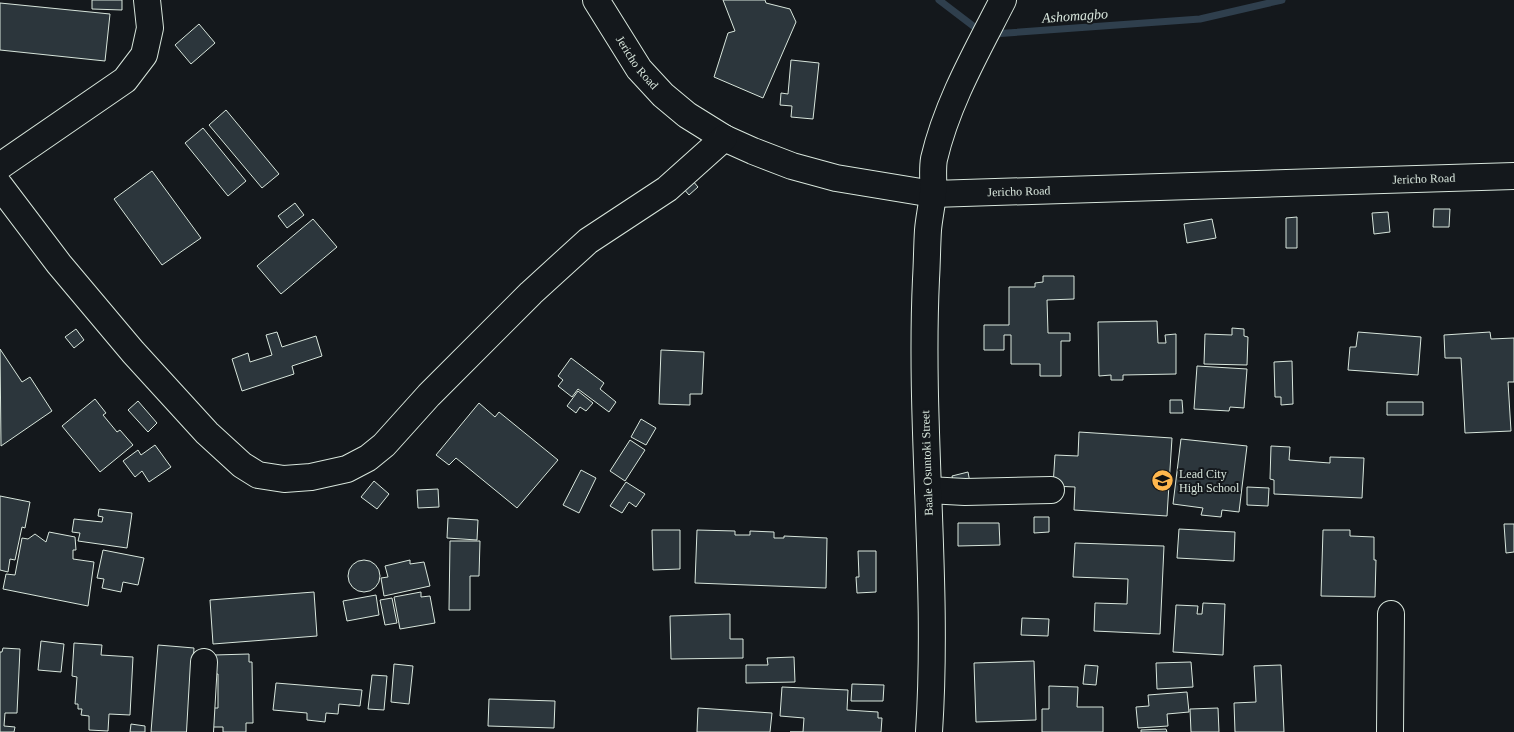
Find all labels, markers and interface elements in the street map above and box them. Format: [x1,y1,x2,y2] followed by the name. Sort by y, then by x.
[1040,6,1109,26] water label: Ashomagbo
[613,33,661,92] street label: Jericho Road
[1392,171,1455,187] street label: Jericho Road
[987,183,1051,199] street label: Jericho Road
[918,409,936,516] street label: Baale Osuntoki Street
[1179,467,1240,495] place label: Lead City High School
[1151,469,1175,493] school or university icon: Lead City High School

